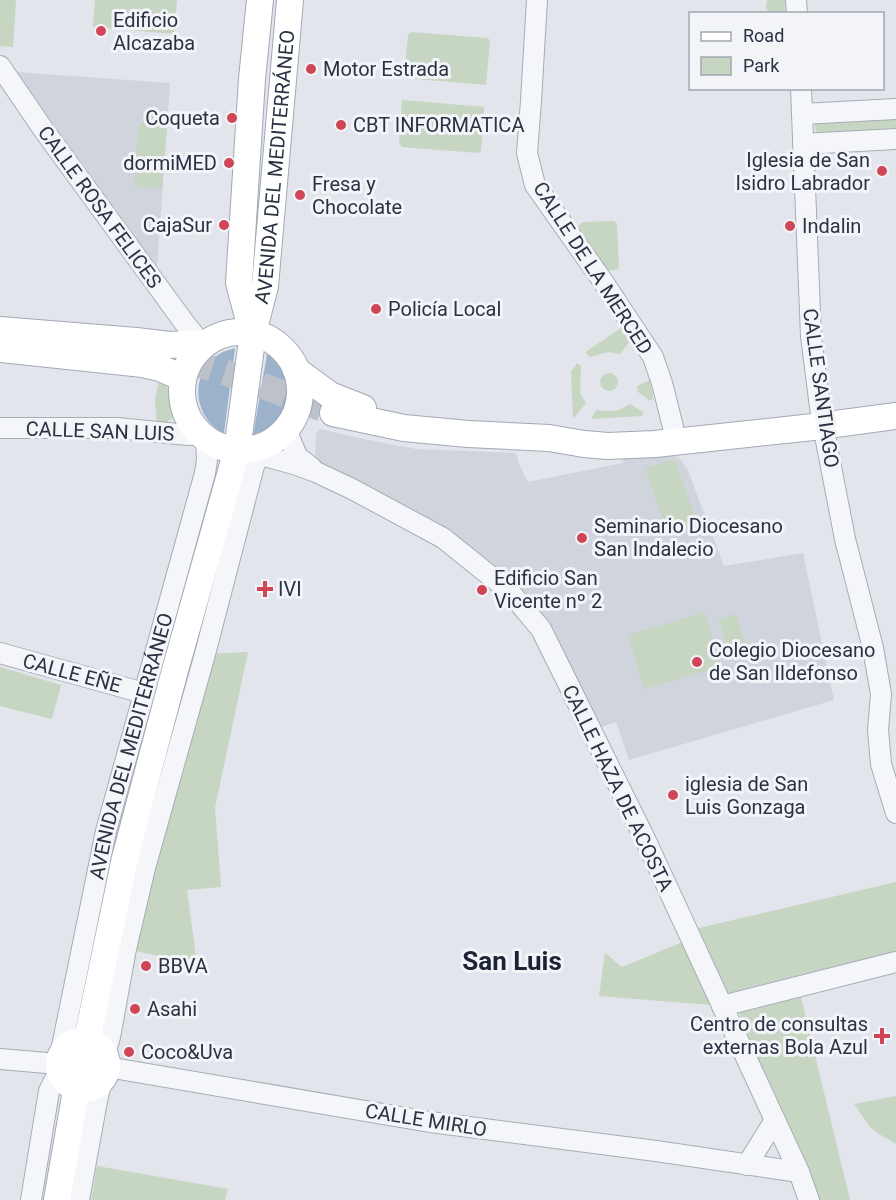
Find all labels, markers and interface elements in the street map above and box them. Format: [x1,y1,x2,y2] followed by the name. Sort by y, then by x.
[113,8,195,55] place label: Edificio Alcazaba
[689,12,884,90] legend
[94,24,108,38] marker: Edificio Alcazaba
[743,25,784,46] text: Road
[249,29,299,306] street label: AVENIDA DEL MEDITERRÁNEO
[743,55,780,76] text: Park
[323,57,449,81] place label: Motor Estrada
[304,62,318,76] marker: Motor Estrada
[145,106,220,130] place label: Coqueta
[225,111,239,125] marker: Coqueta
[353,113,524,137] place label: CBT INFORMATICA
[334,118,348,132] marker: CBT INFORMATICA
[33,121,167,293] street label: CALLE ROSA FELICES
[736,148,870,195] place label: Iglesia de San Isidro Labrador
[123,151,217,175] place label: dormiMED
[222,156,236,170] marker: dormiMED
[875,164,889,178] marker: Iglesia de San Isidro Labrador
[312,172,402,219] place label: Fresa y Chocolate
[528,177,658,359] street label: CALLE DE LA MERCED
[293,188,307,202] marker: Fresa y Chocolate
[143,213,212,237] place label: CajaSur
[802,214,861,238] place label: Indalin
[217,218,231,232] marker: CajaSur
[783,219,797,233] marker: Indalin
[388,297,501,321] place label: Policía Local
[369,302,383,316] marker: Policía Local
[798,307,844,469] street label: CALLE SANTIAGO
[25,416,175,446] street label: CALLE SAN LUIS
[594,514,783,561] place label: Seminario Diocesano San Indalecio
[575,531,589,545] marker: Seminario Diocesano San Indalecio
[494,566,602,613] place label: Edificio San Vicente nº 2
[278,577,302,601] place label: IVI
[256,580,274,598] marker: IVI
[475,583,489,597] marker: Edificio San Vicente nº 2
[84,610,178,881] street label: AVENIDA DEL MEDITERRÁNEO
[709,638,875,685] place label: Colegio Diocesano de San Ildefonso
[20,648,124,698] street label: CALLE EÑE
[690,655,704,669] marker: Colegio Diocesano de San Ildefonso
[558,681,678,895] street label: CALLE HAZA DE ACOSTA
[685,772,808,819] place label: iglesia de San Luis Gonzaga
[666,788,680,802] marker: iglesia de San Luis Gonzaga
[462,946,562,976] district label: San Luis
[158,954,208,978] place label: BBVA
[139,959,153,973] marker: BBVA
[147,997,197,1021] place label: Asahi
[128,1002,142,1016] marker: Asahi
[690,1012,868,1059] place label: Centro de consultas externas Bola Azul
[873,1027,891,1045] marker: Centro de consultas externas Bola Azul
[141,1040,233,1064] place label: Coco&Uva
[122,1045,136,1059] marker: Coco&Uva
[363,1099,489,1141] street label: CALLE MIRLO

